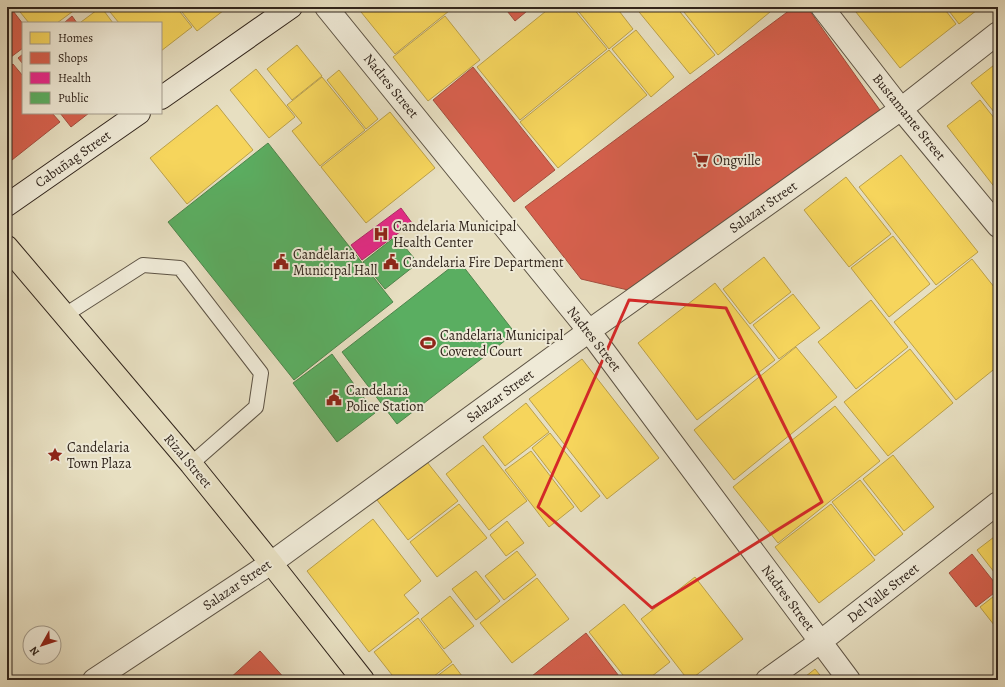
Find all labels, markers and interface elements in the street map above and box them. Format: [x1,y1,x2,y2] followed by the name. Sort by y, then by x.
[22,22,162,114] legend
[58,30,93,46] text: Homes
[58,50,88,66] text: Shops
[359,50,423,123] street label: Nadres Street
[58,70,92,86] text: Health
[868,70,950,165] street label: Bustamante Street
[58,90,89,106] text: Public
[31,126,115,192] street label: Cabuñag Street
[692,151,710,169] supermarket icon: Ongville
[713,151,761,170] place label: Ongville
[725,176,801,237] street label: Salazar Street
[393,217,517,252] place label: Candelaria Municipal Health Center
[372,225,390,243] hospital icon: Candelaria Municipal Health Center
[293,245,378,280] place label: Candelaria Municipal Hall
[272,253,290,271] public building icon: Candelaria Municipal Hall
[382,253,400,271] public building icon: Candelaria Fire Department
[403,253,564,272] place label: Candelaria Fire Department
[562,302,626,376] street label: Nadres Street
[440,326,564,361] place label: Candelaria Municipal Covered Court
[419,334,437,352] sports icon: Candelaria Municipal Covered Court
[462,365,538,427] street label: Salazar Street
[346,381,424,416] place label: Candelaria Police Station
[325,389,343,407] public building icon: Candelaria Police Station
[160,430,217,493] street label: Rizal Street
[67,438,132,473] place label: Candelaria Town Plaza
[46,446,64,464] place icon: Candelaria Town Plaza
[199,555,275,615] street label: Salazar Street
[843,559,923,627] street label: Del Valle Street
[757,561,819,635] street label: Nadres Street
[22,625,62,665] north arrow
[26,643,43,659] text: N

